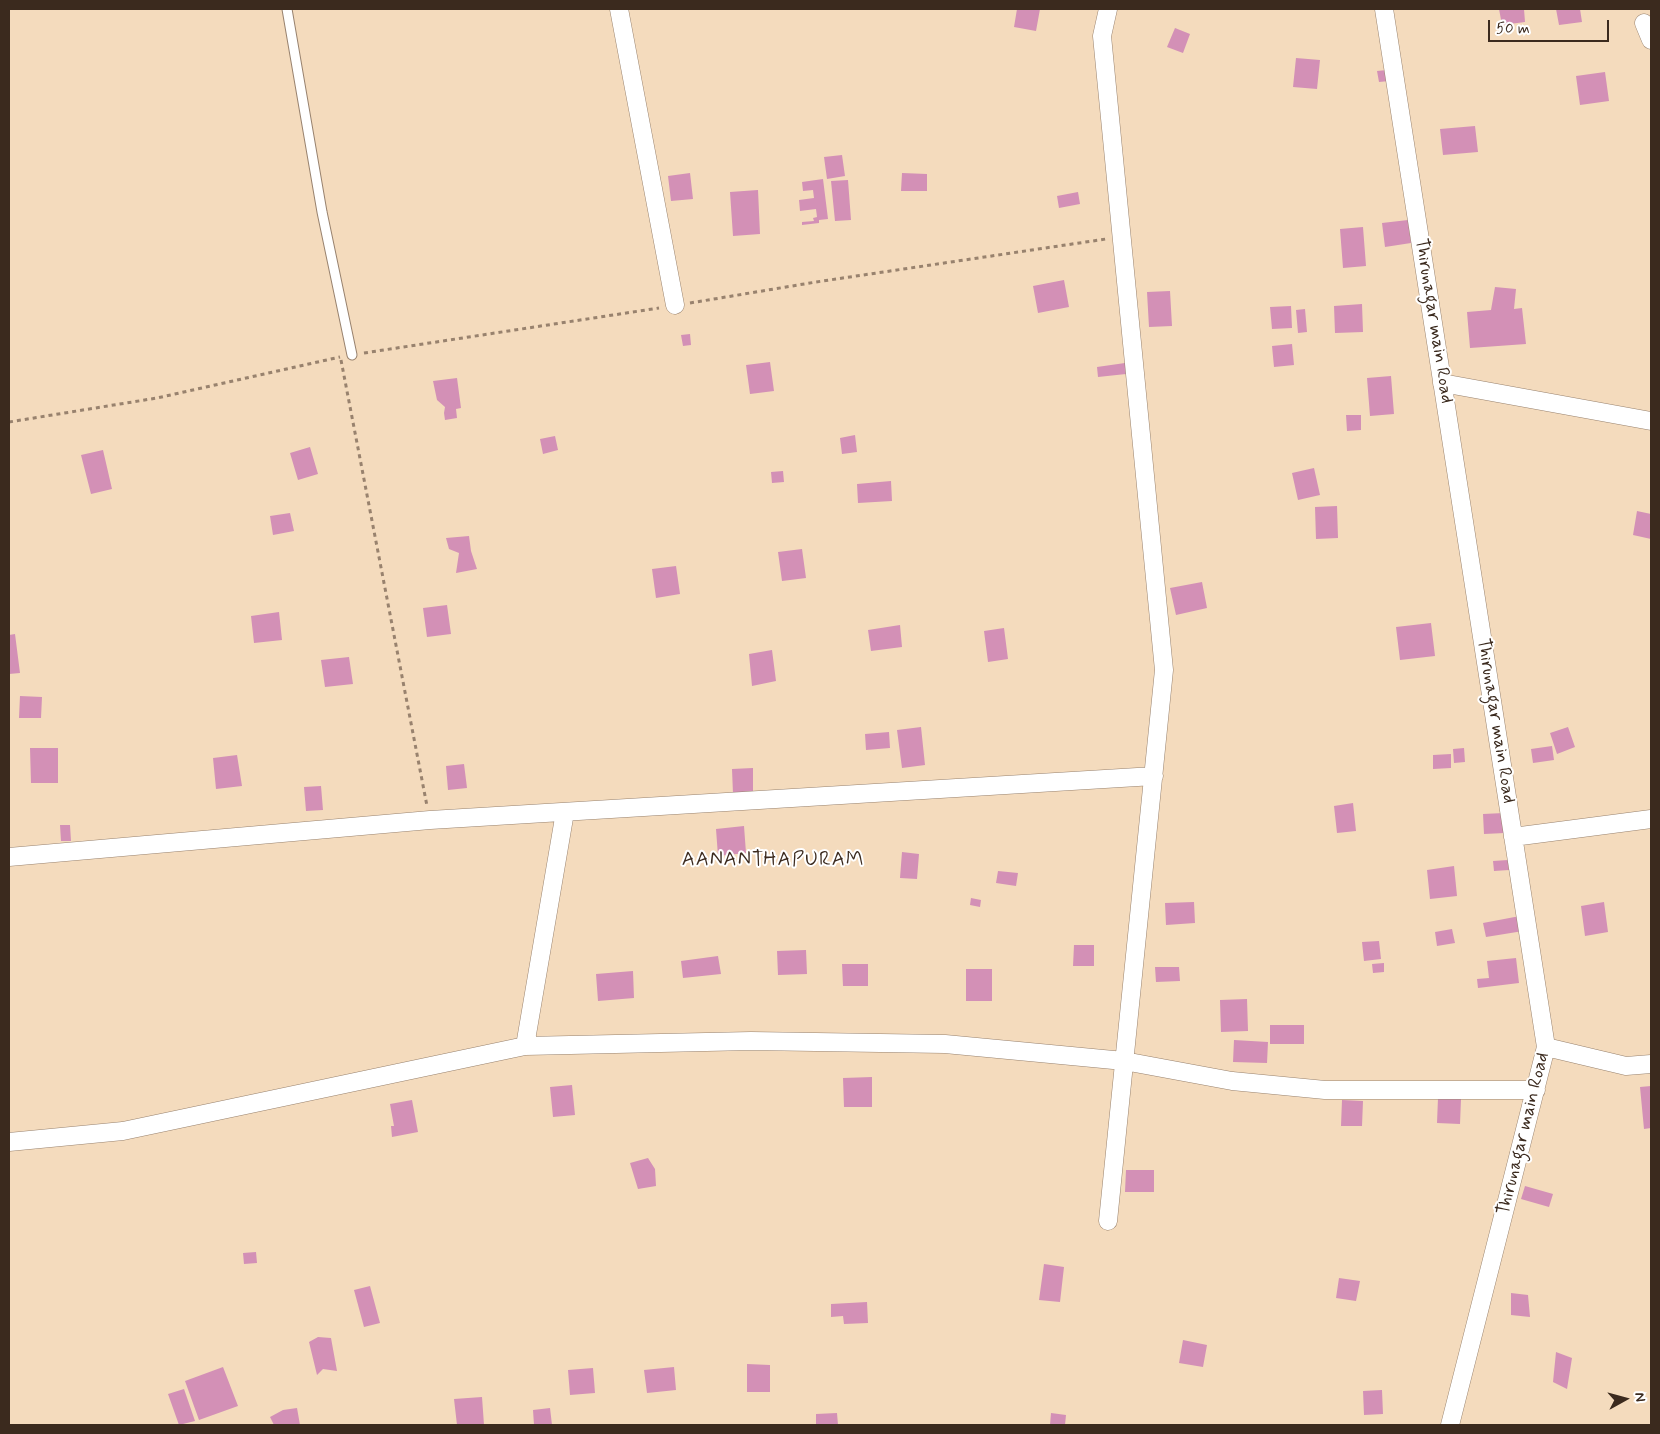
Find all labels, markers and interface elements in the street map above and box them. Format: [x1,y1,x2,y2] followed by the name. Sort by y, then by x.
[1490,10,1611,42] scale bar
[1496,19,1530,39] text: 50 m
[1409,237,1457,405] street label: Thirunagar main Road
[1471,637,1519,805] street label: Thirunagar main Road
[679,849,867,873] district label: AANANTHAPURAM
[1493,1050,1555,1218] street label: Thirunagar main Road
[1600,1374,1650,1424] north arrow
[1630,1391,1649,1403] text: N

